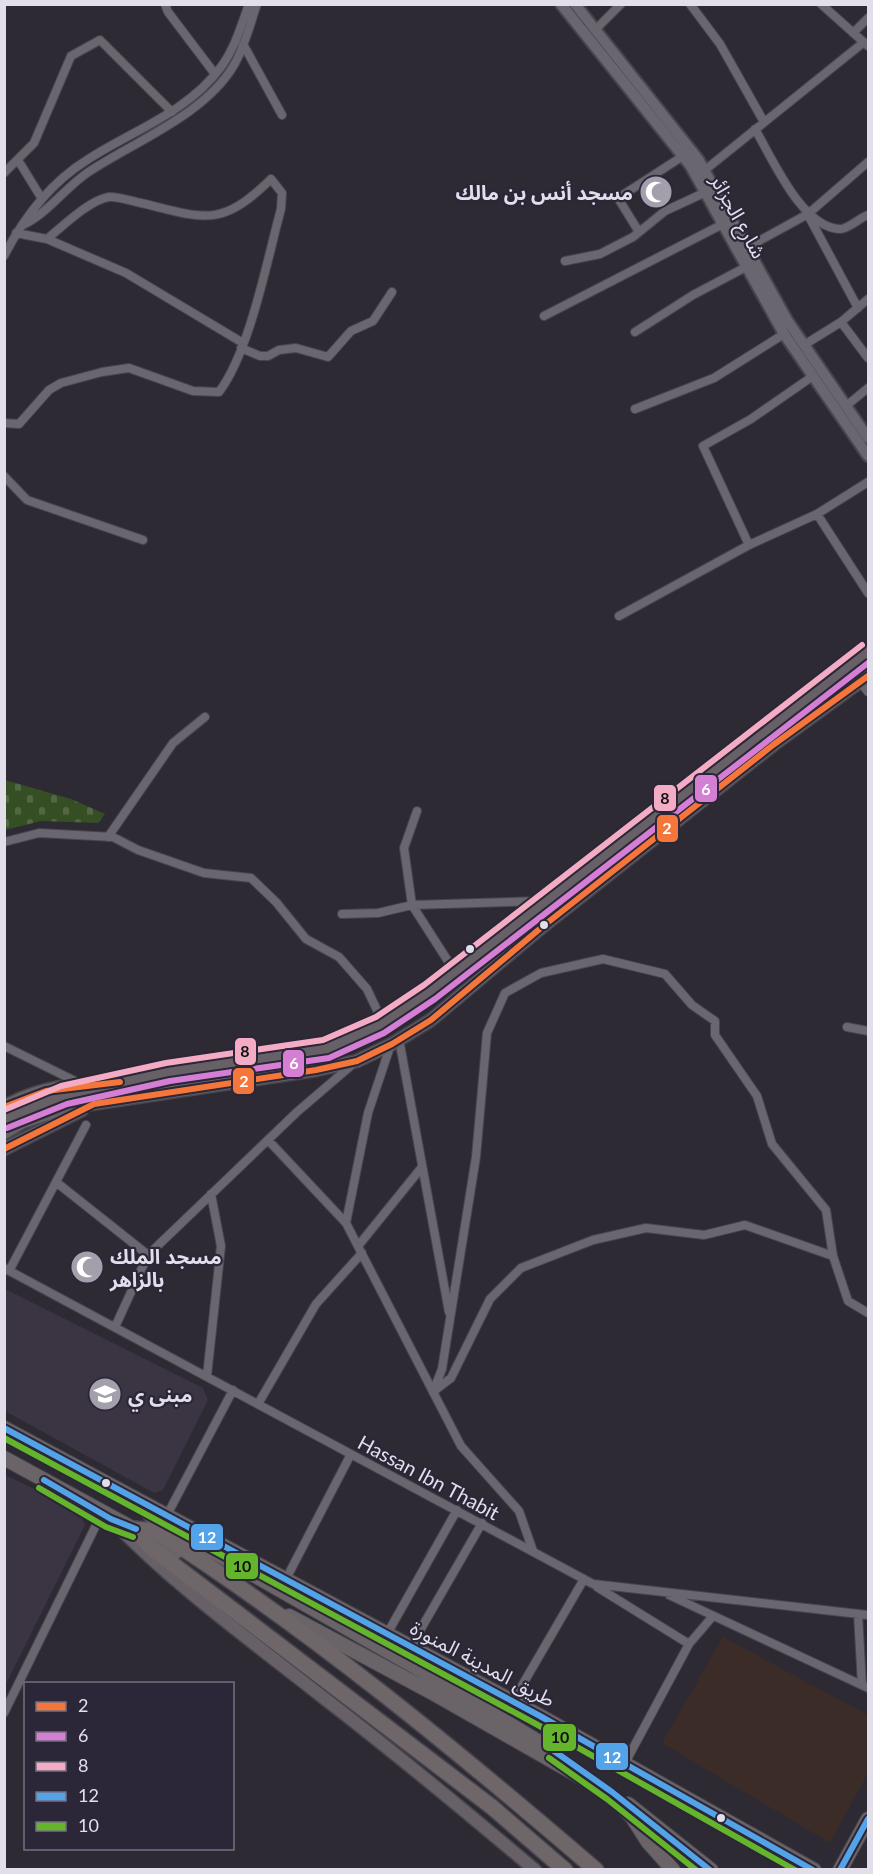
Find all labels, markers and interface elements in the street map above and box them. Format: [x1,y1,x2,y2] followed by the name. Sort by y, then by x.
[702,169,772,264] street label: شارع الجزائر
[638,174,674,210] mosque icon: مسجد أنس بن مالك
[456,180,633,205] place label: مسجد أنس بن مالك
[694,774,718,803] line badge: 6
[701,779,711,798] text: 6
[653,784,677,812] line badge: 8
[660,788,670,807] text: 8
[656,814,679,843] line badge: 2
[662,818,672,837] text: 2
[538,919,550,931] unlabelled marker
[464,943,476,955] unlabelled marker
[234,1037,257,1066] line badge: 8
[240,1041,250,1060] text: 8
[282,1049,305,1078] line badge: 6
[289,1053,299,1072] text: 6
[232,1067,255,1095] line badge: 2
[239,1071,249,1090] text: 2
[109,1244,222,1292] place label: مسجد الملك بالزاهر
[69,1249,105,1285] mosque icon: مسجد الملك بالزاهر
[87,1376,123,1412] school or university icon: مبنى ي
[128,1382,192,1412] place label: مبنى ي
[354,1430,504,1524] street label: Hassan Ibn Thabit
[100,1477,112,1489] unlabelled marker
[190,1523,224,1551] line badge: 12
[198,1527,216,1546] text: 12
[225,1552,259,1580] line badge: 10
[233,1556,251,1575] text: 10
[406,1615,559,1713] street label: طريق المدينة المنورة
[24,1682,234,1850] legend
[78,1694,88,1716] text: 2
[542,1723,577,1752] line badge: 10
[78,1724,88,1746] text: 6
[551,1727,569,1746] text: 10
[595,1742,629,1771] line badge: 12
[603,1747,621,1766] text: 12
[78,1754,88,1776] text: 8
[78,1784,99,1806] text: 12
[715,1812,727,1824] unlabelled marker
[78,1814,99,1836] text: 10

